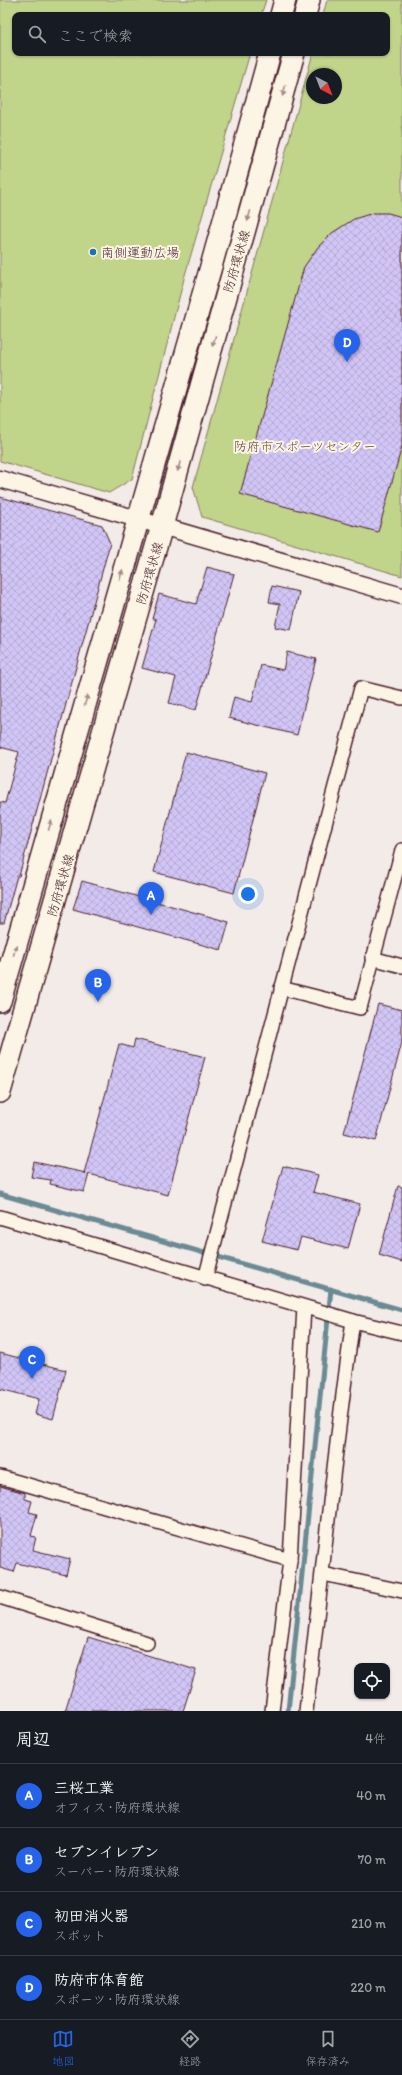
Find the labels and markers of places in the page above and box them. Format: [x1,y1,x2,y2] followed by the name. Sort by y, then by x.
[101,245,179,260] place label: 南側運動広場
[88,247,98,257] marker: 南側運動広場
[334,329,360,362] pin: D
[138,882,164,915] pin: A
[85,969,111,1002] pin: B
[19,1346,45,1379] pin: C

